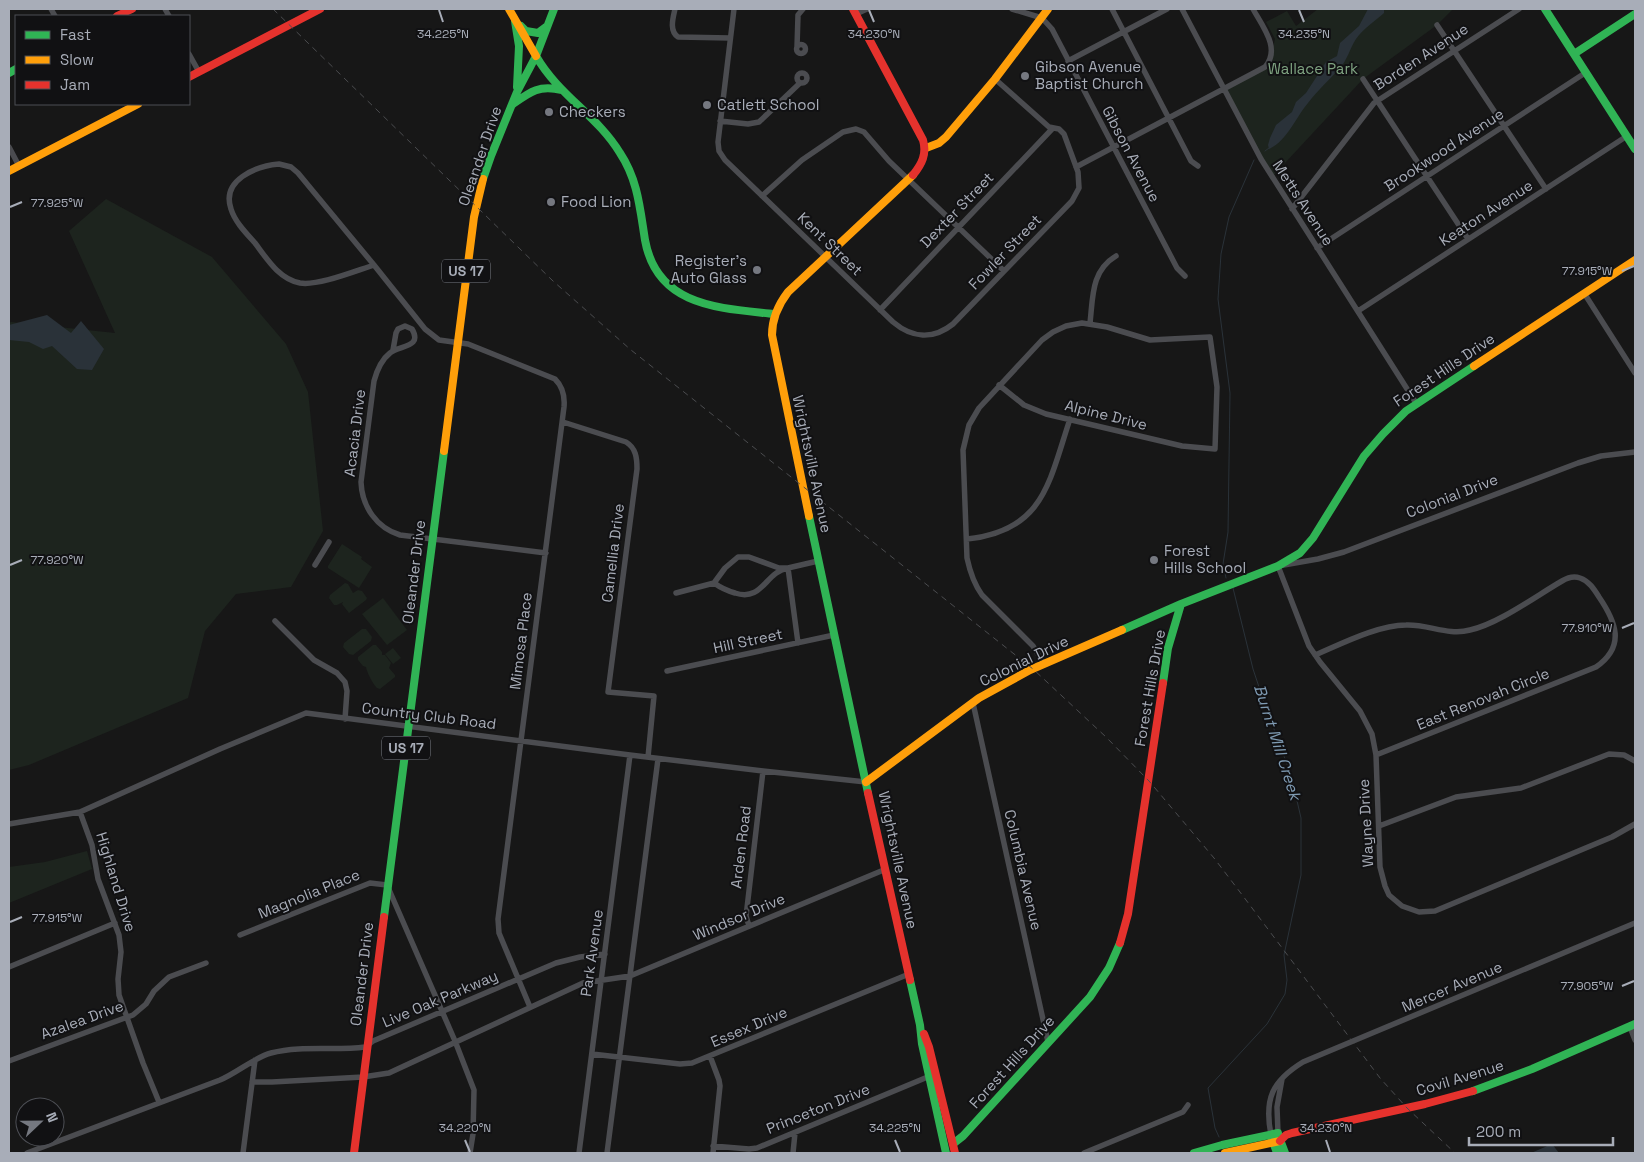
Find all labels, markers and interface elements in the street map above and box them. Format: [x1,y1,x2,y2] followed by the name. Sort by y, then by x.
[15,15,190,105] legend
[1370,19,1472,94] street label: Borden Avenue
[60,25,91,44] text: Fast
[417,26,469,42] text: 34.225°N
[848,26,900,42] text: 34.230°N
[1278,26,1330,42] text: 34.235°N
[60,50,94,69] text: Slow
[1035,57,1143,93] place label: Gibson Avenue Baptist Church
[1268,59,1358,78] park label: Wallace Park
[1019,70,1031,82] marker: Gibson Avenue Baptist Church
[60,75,90,94] text: Jam
[717,95,819,114] place label: Catlett School
[701,99,713,111] marker: Catlett School
[559,102,626,121] place label: Checkers
[1098,102,1165,205] street label: Gibson Avenue
[454,103,506,208] street label: Oleander Drive
[1380,104,1507,195] street label: Brookwood Avenue
[543,106,555,118] marker: Checkers
[1269,156,1338,249] street label: Metts Avenue
[916,168,998,252] street label: Dexter Street
[1435,175,1536,250] street label: Keaton Avenue
[561,192,631,211] place label: Food Lion
[31,195,84,211] text: 77.925°W
[545,196,557,208] marker: Food Lion
[794,208,867,279] street label: Kent Street
[964,210,1045,293] street label: Fowler Street
[671,251,747,287] place label: Register's Auto Glass
[442,260,490,282] road number: US 17
[1562,263,1613,279] text: 77.915°W
[751,264,763,276] marker: Register's Auto Glass
[1389,328,1498,411] street label: Forest Hills Drive
[340,388,369,478] street label: Acacia Drive
[789,393,836,535] street label: Wrightsville Avenue
[1063,395,1149,434] street label: Alpine Drive
[1403,469,1501,522] street label: Colonial Drive
[597,502,628,603] street label: Camellia Drive
[398,519,429,625] street label: Oleander Drive
[1164,541,1246,577] place label: Forest Hills School
[30,552,84,568] text: 77.920°W
[1148,554,1160,566] marker: Forest Hills School
[505,591,536,691] street label: Mimosa Place
[1562,620,1613,636] text: 77.910°W
[711,624,784,657] street label: Hill Street
[1130,628,1169,748] street label: Forest Hills Drive
[976,631,1072,690] street label: Colonial Drive
[1414,663,1552,734] street label: East Renovah Circle
[1249,681,1307,805] water label: Burnt Mill Creek
[361,698,497,733] street label: Country Club Road
[382,736,430,760] road number: US 17
[1354,778,1377,868] street label: Wayne Drive
[875,789,922,931] street label: Wrightsville Avenue
[726,804,755,889] street label: Arden Road
[1000,808,1047,932] street label: Columbia Avenue
[92,830,141,934] street label: Highland Drive
[255,864,363,923] street label: Magnolia Place
[690,889,788,944] street label: Windsor Drive
[576,908,607,998] street label: Park Avenue
[32,910,83,926] text: 77.915°W
[346,921,377,1027] street label: Oleander Drive
[1399,957,1505,1016] street label: Mercer Avenue
[379,966,500,1031] street label: Live Oak Parkway
[1560,978,1614,994] text: 77.905°W
[38,996,126,1043] street label: Azalea Drive
[708,1002,790,1051] street label: Essex Drive
[965,1011,1058,1112] street label: Forest Hills Drive
[1414,1055,1506,1100] street label: Covil Avenue
[763,1079,872,1138] street label: Princeton Drive
[15,1097,65,1147] north arrow
[42,1109,62,1125] text: N
[1469,1114,1613,1146] scale bar
[439,1120,491,1136] text: 34.220°N
[869,1120,921,1136] text: 34.225°N
[1300,1120,1352,1136] text: 34.230°N
[1476,1122,1521,1141] text: 200 m

